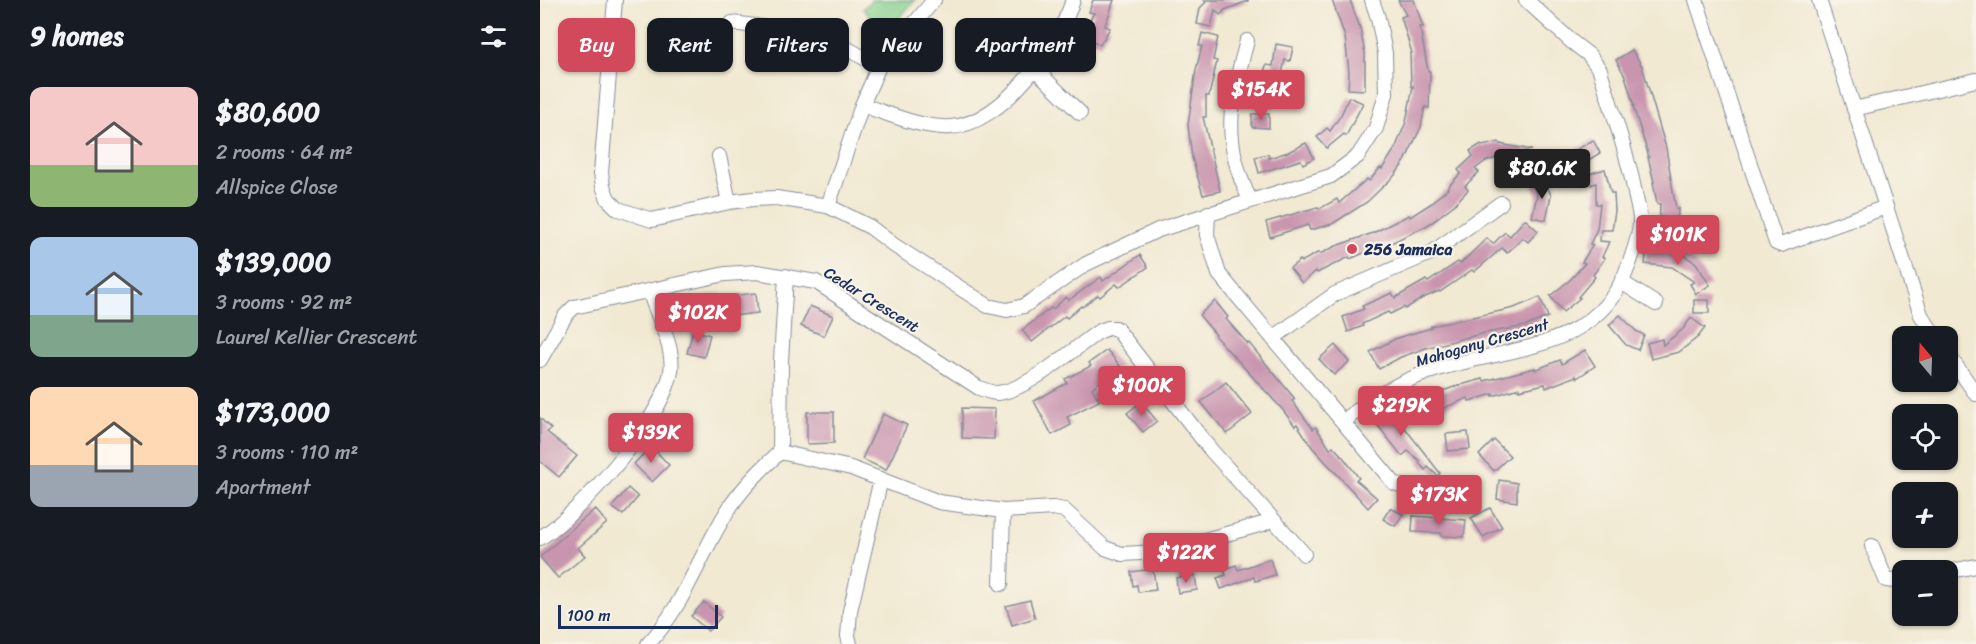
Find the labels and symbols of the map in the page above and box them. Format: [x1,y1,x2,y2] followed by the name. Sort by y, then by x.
[1219,70,1303,121] pin: $154K
[1493,149,1591,200] pin: $80.6K
[1636,215,1720,266] pin: $101K
[1363,235,1453,264] place label: 256 Jamaica
[1345,242,1359,256] marker: 256 Jamaica
[818,258,926,341] street label: Cedar Crescent
[656,293,740,344] pin: $102K
[1412,309,1553,375] street label: Mahogany Crescent
[1892,326,1958,392] north arrow
[1100,366,1184,417] pin: $100K
[1359,386,1443,437] pin: $219K
[609,413,693,464] pin: $139K
[1397,475,1481,526] pin: $173K
[1144,533,1228,584] pin: $122K
[558,602,718,630] scale bar

